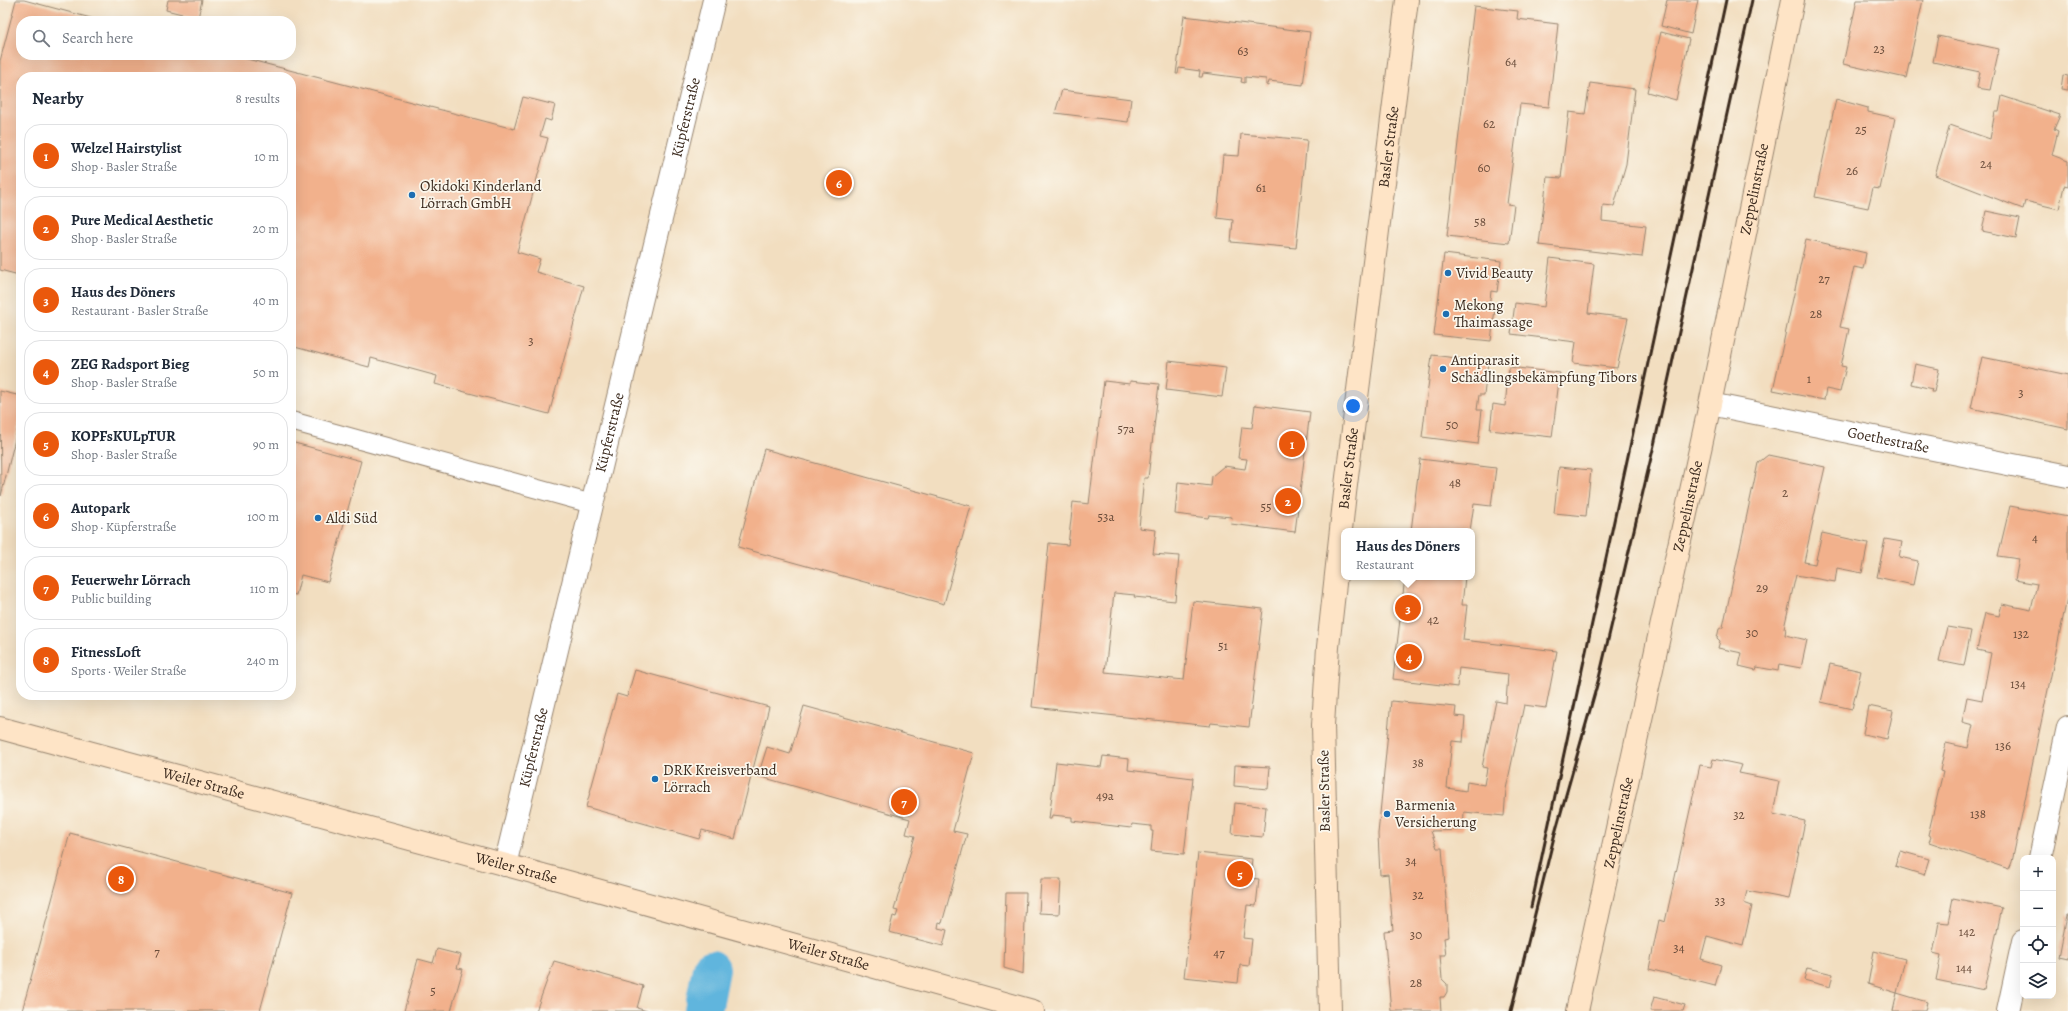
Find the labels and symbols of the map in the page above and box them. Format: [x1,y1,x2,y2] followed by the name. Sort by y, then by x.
[1873,40,1885,57] house number: 23
[1237,42,1249,59] house number: 63
[1505,53,1517,70] house number: 64
[666,75,705,159] street label: Küpferstraße
[1373,105,1404,189] street label: Basler Straße
[1483,115,1495,132] house number: 62
[1855,121,1867,138] house number: 25
[1735,141,1773,236] street label: Zeppelinstraße
[1980,155,1992,172] house number: 24
[1478,159,1491,176] house number: 60
[1846,162,1858,179] house number: 26
[826,168,852,198] pin: 6
[420,176,543,213] place label: Okidoki Kinderland Lörrach GmbH
[1256,179,1267,196] house number: 61
[407,190,417,200] marker: Okidoki Kinderland Lörrach GmbH
[1474,213,1486,230] house number: 58
[1455,263,1533,283] place label: Vivid Beauty
[1443,268,1453,278] marker: Vivid Beauty
[1818,270,1830,287] house number: 27
[1454,295,1533,332] place label: Mekong Thaimassage
[1810,305,1822,322] house number: 28
[1441,309,1451,319] marker: Mekong Thaimassage
[528,332,534,349] house number: 3
[1450,350,1637,387] place label: Antiparasit Schädlingsbekämpfung Tibors
[1438,364,1448,374] marker: Antiparasit Schädlingsbekämpfung Tibors
[1807,370,1812,387] house number: 1
[2018,384,2024,401] house number: 3
[590,390,629,474] street label: Küpferstraße
[1343,396,1363,416] your location
[1446,416,1458,433] house number: 50
[1117,420,1135,437] house number: 57a
[1846,422,1931,458] street label: Goethestraße
[1333,426,1363,510] street label: Basler Straße
[1279,429,1305,459] pin: 1
[1668,458,1707,553] street label: Zeppelinstraße
[1449,474,1461,491] house number: 48
[1782,484,1788,501] house number: 2
[1275,486,1301,516] pin: 2
[1260,498,1272,515] house number: 55
[325,508,378,528] place label: Aldi Süd
[1097,508,1115,525] house number: 53a
[313,513,323,523] marker: Aldi Süd
[2032,529,2038,546] house number: 4
[1756,579,1768,596] house number: 29
[1395,593,1421,623] pin: 3
[1427,611,1439,628] house number: 42
[1746,624,1758,641] house number: 30
[2013,625,2029,642] house number: 132
[1218,637,1229,654] house number: 51
[1396,642,1422,672] pin: 4
[2010,675,2026,692] house number: 134
[514,705,553,789] street label: Küpferstraße
[1995,737,2011,754] house number: 136
[1313,749,1335,832] street label: Basler Straße
[1412,754,1424,771] house number: 38
[663,760,778,797] place label: DRK Kreisverband Lörrach
[160,762,247,804] street label: Weiler Straße
[650,774,660,784] marker: DRK Kreisverband Lörrach
[1599,775,1638,870] street label: Zeppelinstraße
[891,787,917,817] pin: 7
[1096,787,1114,804] house number: 49a
[1394,795,1477,832] place label: Barmenia Versicherung
[1970,805,1986,822] house number: 138
[1733,806,1745,823] house number: 32
[1382,809,1392,819] marker: Barmenia Versicherung
[472,847,560,889] street label: Weiler Straße
[1405,852,1417,869] house number: 34
[1227,859,1253,889] pin: 5
[108,864,134,894] pin: 8
[1412,886,1424,903] house number: 32
[1715,892,1725,909] house number: 33
[1959,923,1975,940] house number: 142
[1410,926,1422,943] house number: 30
[785,933,872,975] street label: Weiler Straße
[1673,939,1685,956] house number: 34
[154,943,160,960] house number: 7
[1213,944,1225,961] house number: 47
[1956,959,1972,976] house number: 144
[1410,974,1422,991] house number: 28
[430,982,436,999] house number: 5

